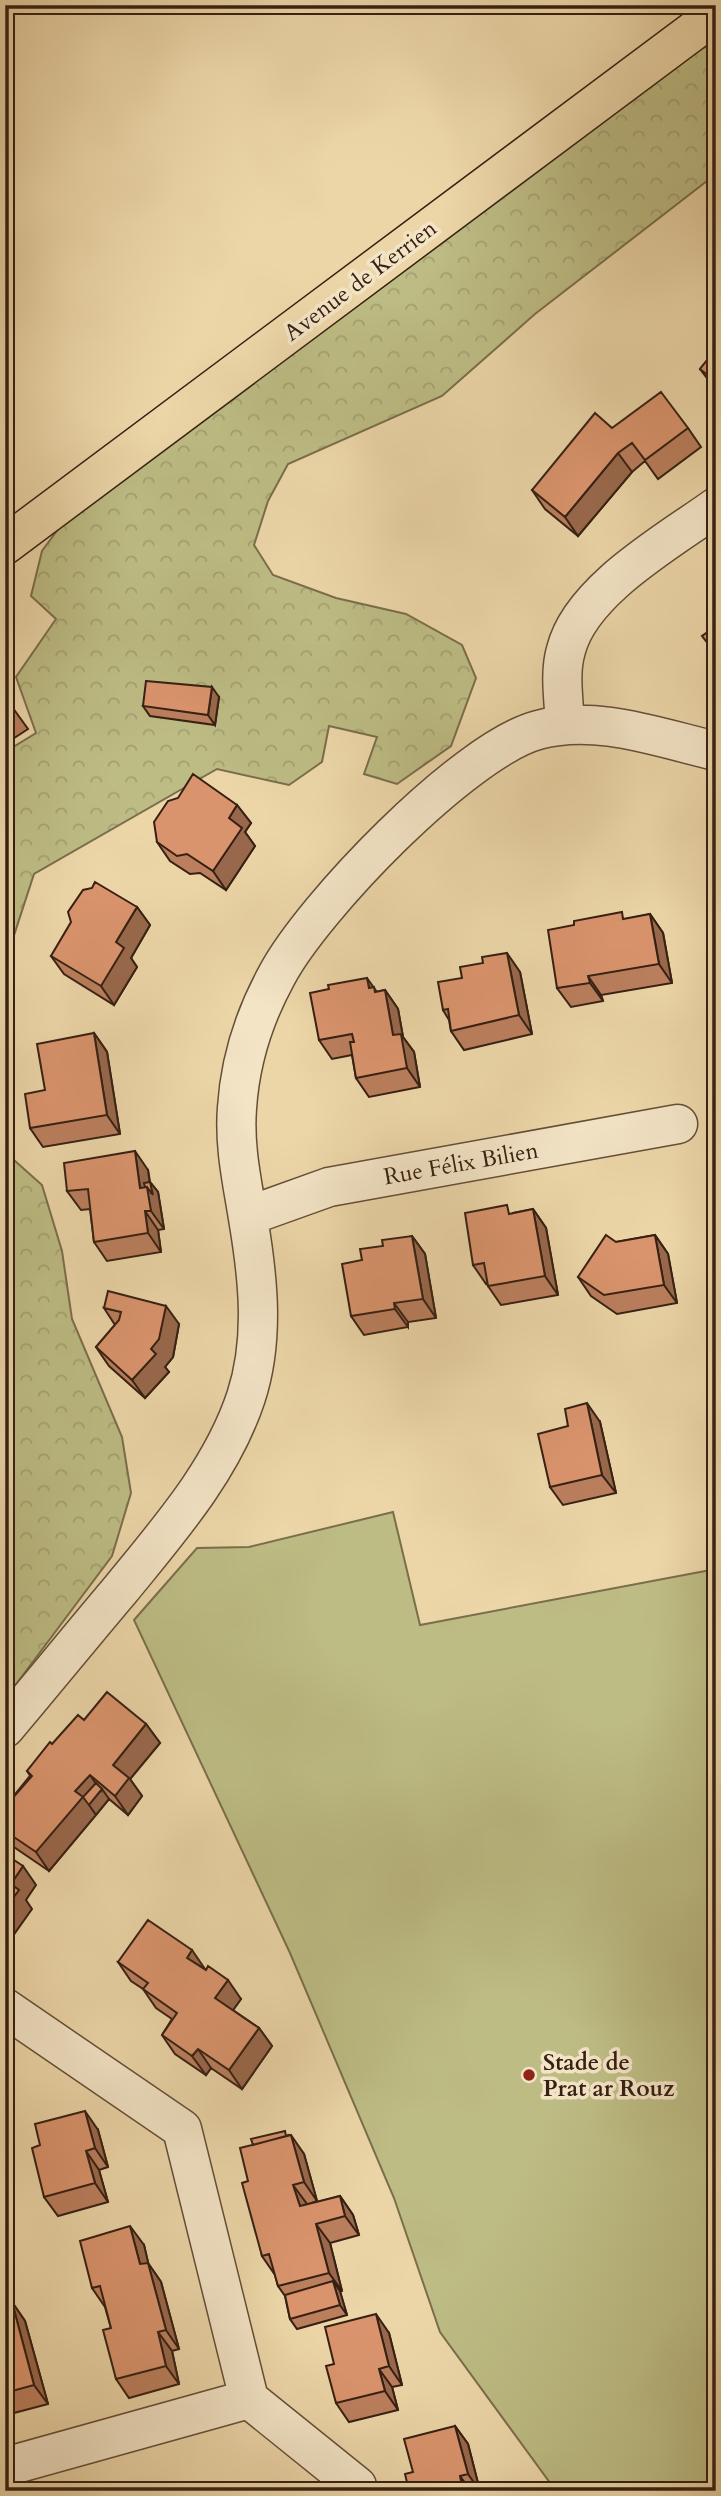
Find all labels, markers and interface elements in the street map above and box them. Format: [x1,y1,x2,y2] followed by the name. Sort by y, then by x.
[278,213,443,348] street label: Avenue de Kerrien
[381,1135,541,1192] street label: Rue Félix Bilien
[543,2047,674,2104] place label: Stade de Prat ar Rouz
[521,2067,537,2083] marker: Stade de Prat ar Rouz

